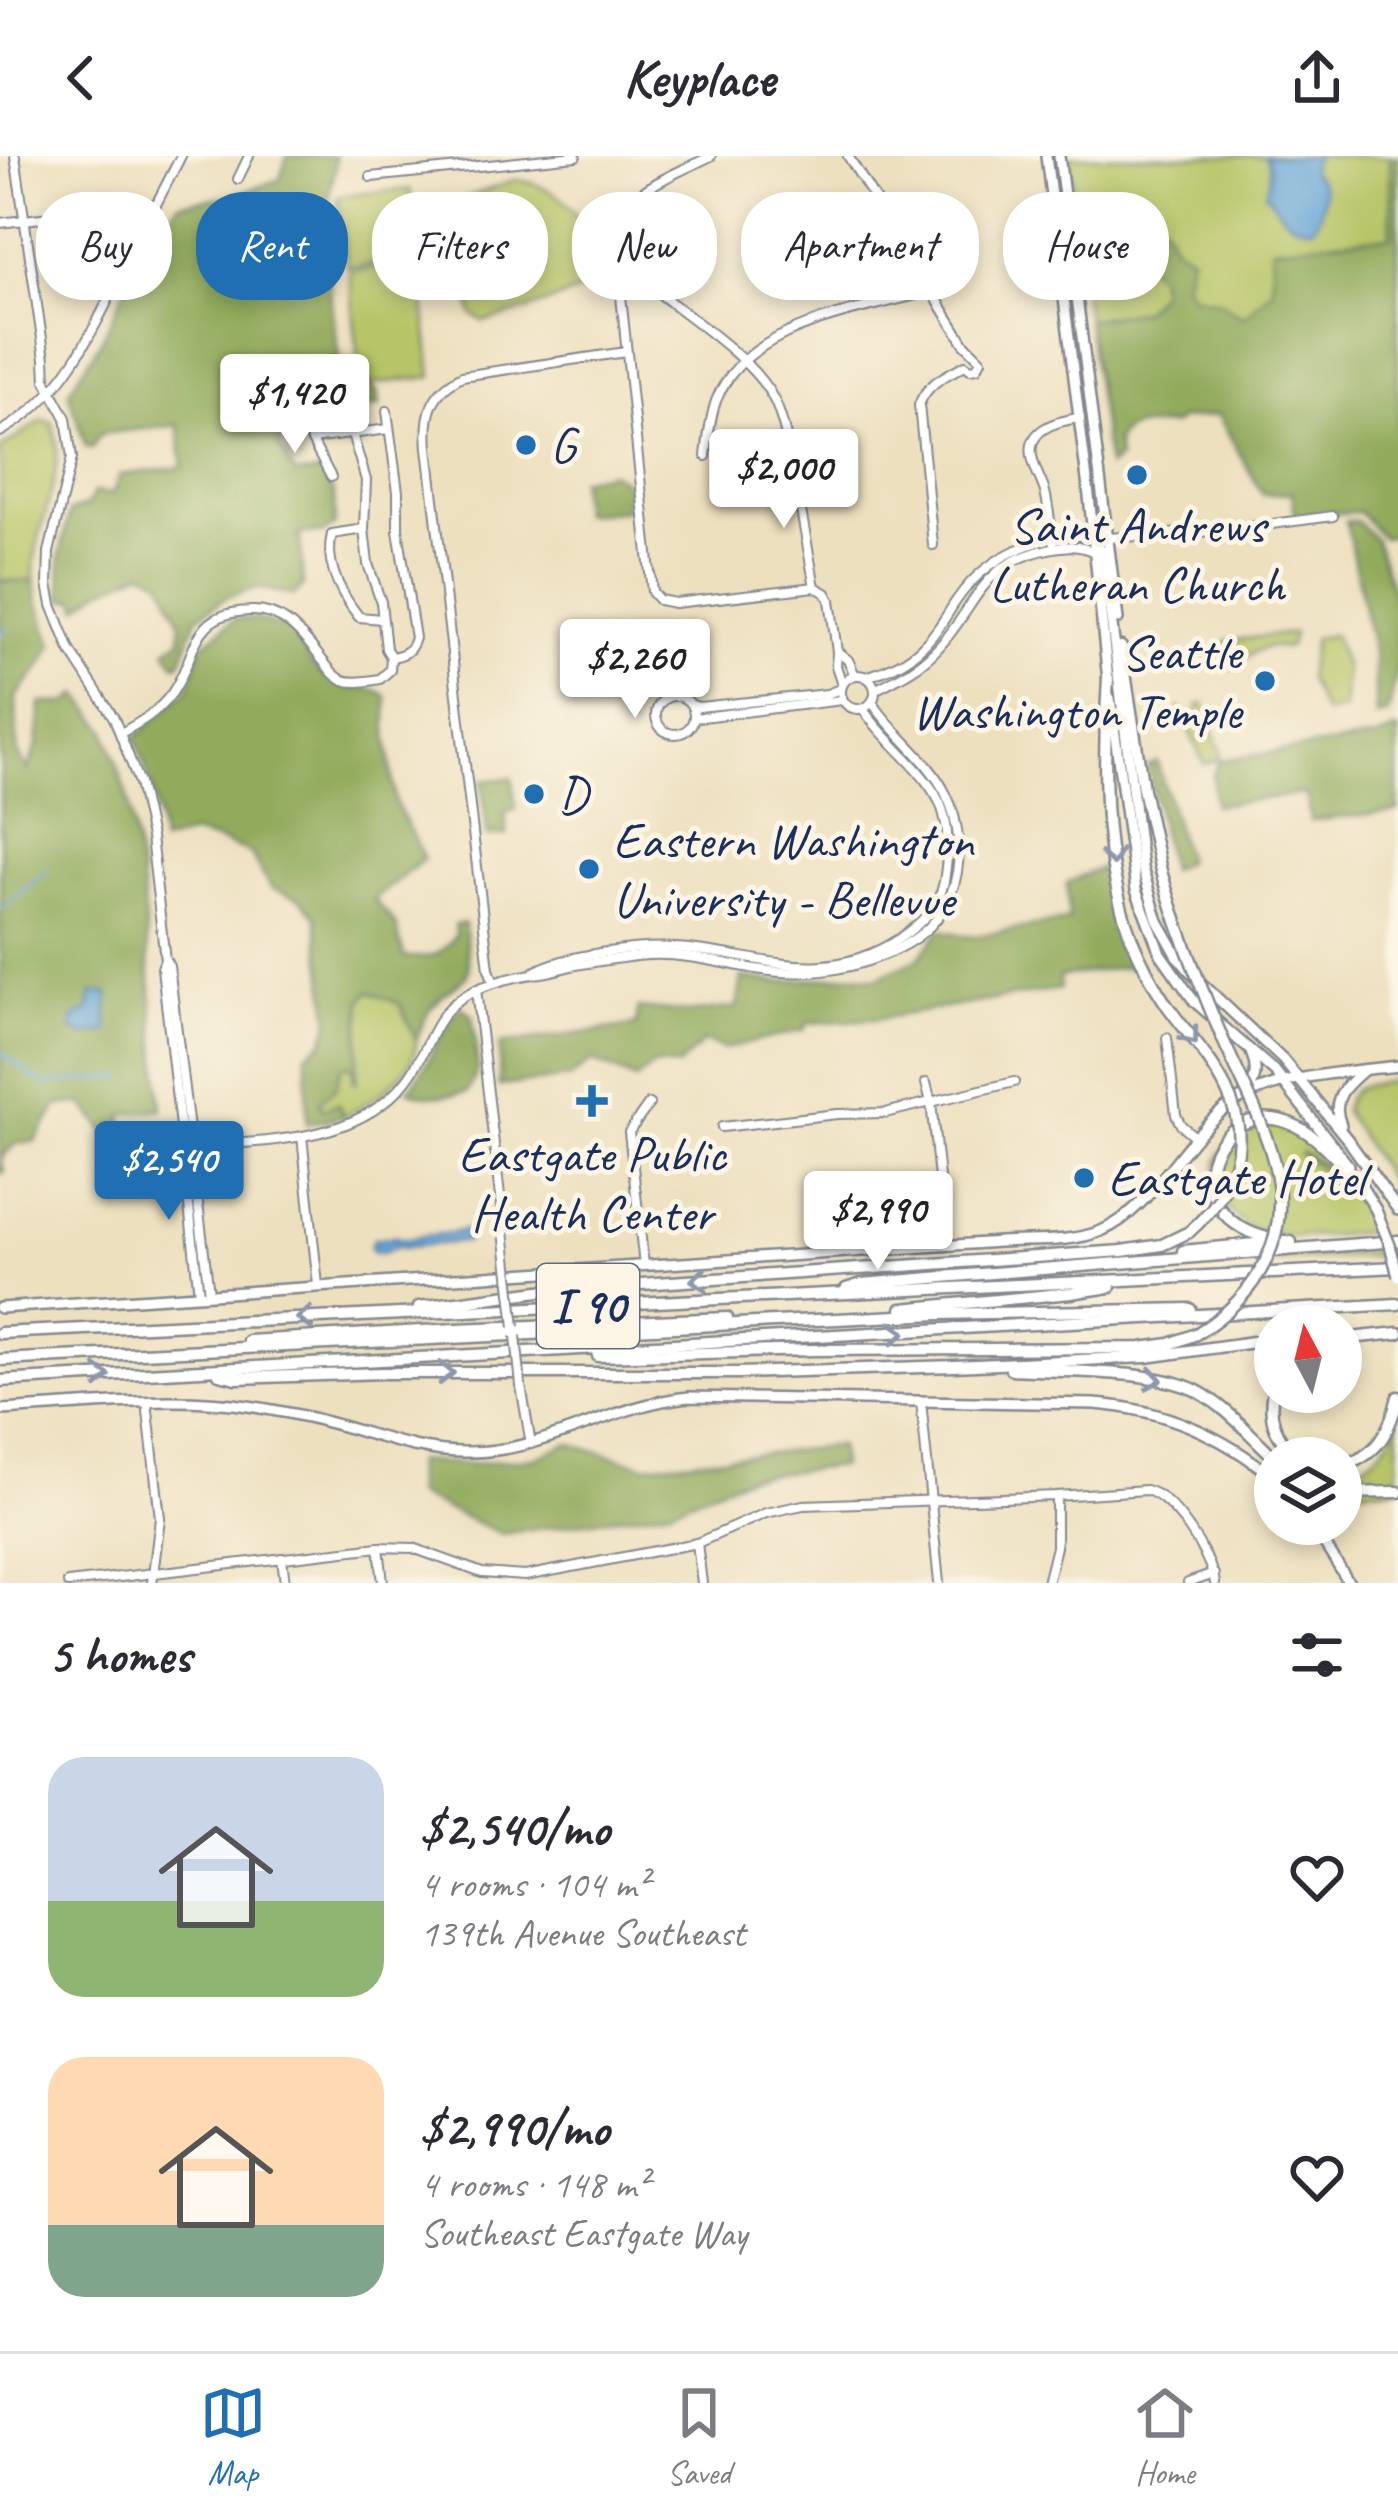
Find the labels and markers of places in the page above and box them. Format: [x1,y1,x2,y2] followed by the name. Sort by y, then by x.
[197,354,393,456] pin: $1,420
[550,413,580,477] place label: G
[686,429,882,531] pin: $2,000
[513,432,539,458] marker: G
[1124,462,1150,488] marker: Saint Andrews Lutheran Church
[989,493,1287,616] place label: Saint Andrews Lutheran Church
[537,619,733,721] pin: $2,260
[912,620,1244,743] place label: Seattle Washington Temple
[1252,668,1278,694] marker: Seattle Washington Temple
[558,762,592,826] place label: D
[521,781,547,807] marker: D
[613,808,975,931] place label: Eastern Washington University - Bellevue
[576,856,602,882] marker: Eastern Washington University - Bellevue
[576,1085,608,1117] marker: Eastgate Public Health Center
[71,1121,267,1223] pin: $2,540
[458,1122,729,1245] place label: Eastgate Public Health Center
[1108,1146,1373,1210] place label: Eastgate Hotel
[1071,1165,1097,1191] marker: Eastgate Hotel
[780,1171,976,1273] pin: $2,990

